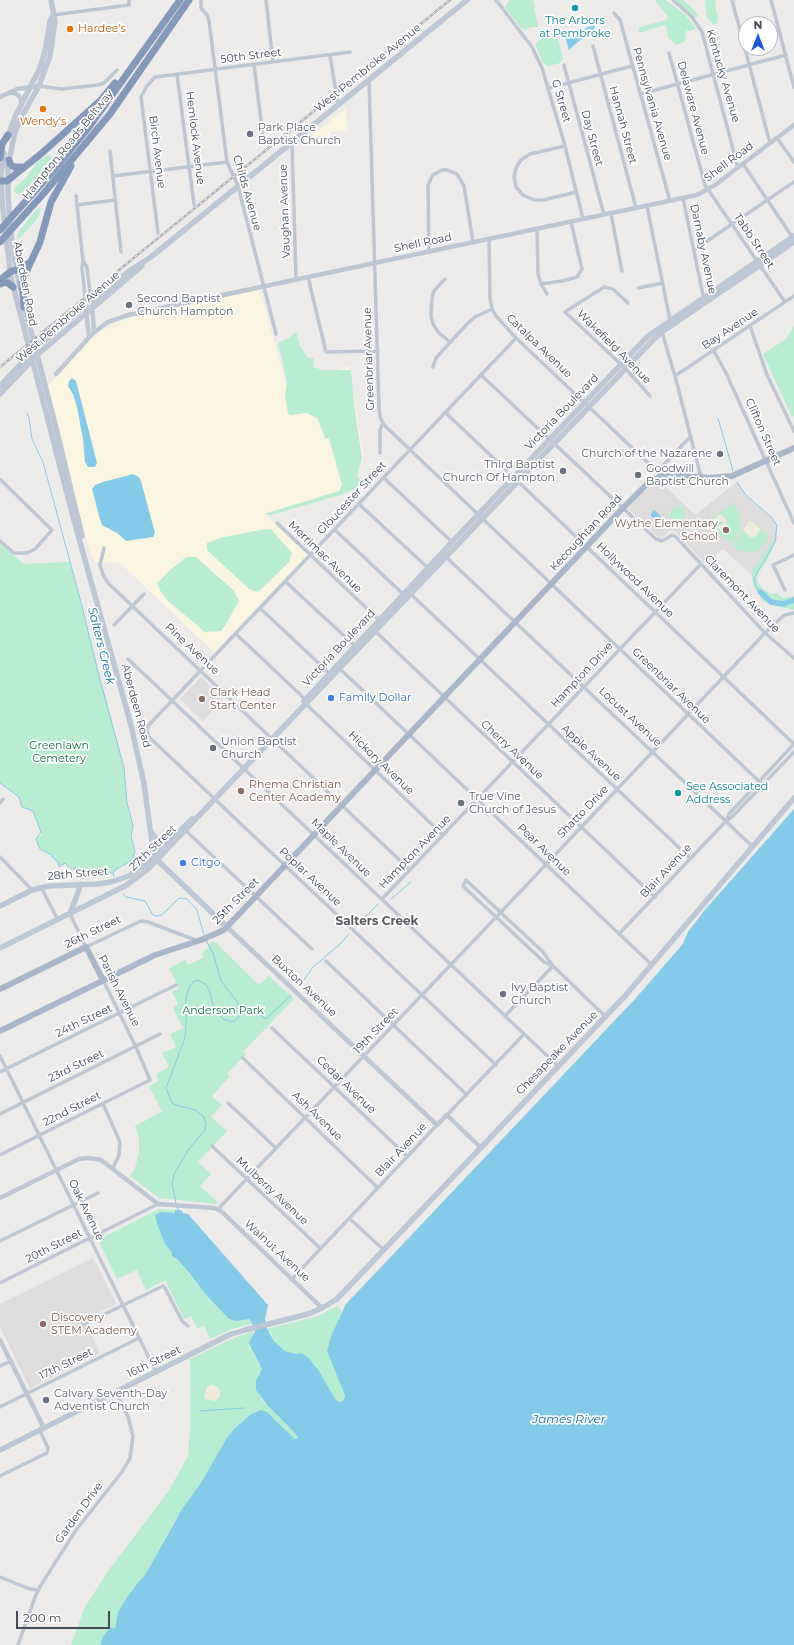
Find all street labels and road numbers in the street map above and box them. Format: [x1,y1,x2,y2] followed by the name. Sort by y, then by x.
[312,21,424,115] street label: West Pembroke Avenue
[703,28,743,124] street label: Kentucky Avenue
[220,46,282,66] street label: 50th Street
[630,46,674,162] street label: Pennsylvania Avenue
[674,60,712,156] street label: Delaware Avenue
[549,78,573,124] street label: G Street
[606,84,640,166] street label: Hannah Street
[20,88,116,202] street label: Hampton Roads Beltway
[183,90,207,186] street label: Hemlock Avenue
[578,109,606,167] street label: Day Street
[146,115,168,189] street label: Birch Avenue
[702,139,756,185] street label: Shell Road
[230,154,264,232] street label: Childs Avenue
[277,164,293,258] street label: Vaughan Avenue
[687,203,719,295] street label: Darnaby Avenue
[731,211,777,271] street label: Tabb Street
[393,230,453,256] street label: Shell Road
[10,240,40,328] street label: Aberdeen Road
[13,268,123,366] street label: West Pembroke Avenue
[699,305,761,353] street label: Bay Avenue
[361,307,377,411] street label: Greenbriar Avenue
[574,307,654,387] street label: Wakefield Avenue
[503,311,575,381] street label: Catalpa Avenue
[522,371,602,453] street label: Victoria Boulevard
[742,396,784,468] street label: Clifton Street
[315,459,389,537] street label: Gloucester Street
[547,492,625,574] street label: Kecoughtan Road
[285,518,365,596] street label: Merrimac Avenue
[593,540,677,620] street label: Hollywood Avenue
[701,552,783,636] street label: Claremont Avenue
[300,607,378,689] street label: Victoria Boulevard
[162,621,222,677] street label: Pine Avenue
[548,639,616,711] street label: Hampton Drive
[629,645,713,727] street label: Greenbriar Avenue
[118,663,154,749] street label: Aberdeen Road
[596,685,664,749] street label: Locust Avenue
[478,718,546,782] street label: Cherry Avenue
[558,722,624,784] street label: Apple Avenue
[346,728,416,798] street label: Hickory Avenue
[555,783,611,841] street label: Shatto Drive
[376,812,454,892] street label: Hampton Avenue
[308,816,374,880] street label: Maple Avenue
[514,821,574,879] street label: Pear Avenue
[127,822,179,874] street label: 27th Street
[637,841,695,901] street label: Blair Avenue
[276,845,344,909] street label: Poplar Avenue
[47,865,109,883] street label: 28th Street
[210,875,262,927] street label: 25th Street
[63,913,123,951] street label: 26th Street
[269,952,339,1020] street label: Buxton Avenue
[95,953,143,1029] street label: Parish Avenue
[54,1002,114,1040] street label: 24th Street
[351,1005,401,1057] street label: 19th Street
[514,1008,600,1098] street label: Chesapeake Avenue
[46,1047,106,1085] street label: 23rd Street
[314,1054,378,1116] street label: Cedar Avenue
[41,1089,103,1129] street label: 22nd Street
[289,1089,345,1143] street label: Ash Avenue
[372,1120,430,1180] street label: Blair Avenue
[233,1154,311,1228] street label: Mulberry Avenue
[65,1177,107,1243] street label: Oak Avenue
[242,1217,312,1285] street label: Walnut Avenue
[24,1226,84,1266] street label: 20th Street
[125,1343,183,1381] street label: 16th Street
[37,1345,95,1383] street label: 17th Street
[52,1480,106,1546] street label: Garden Drive

